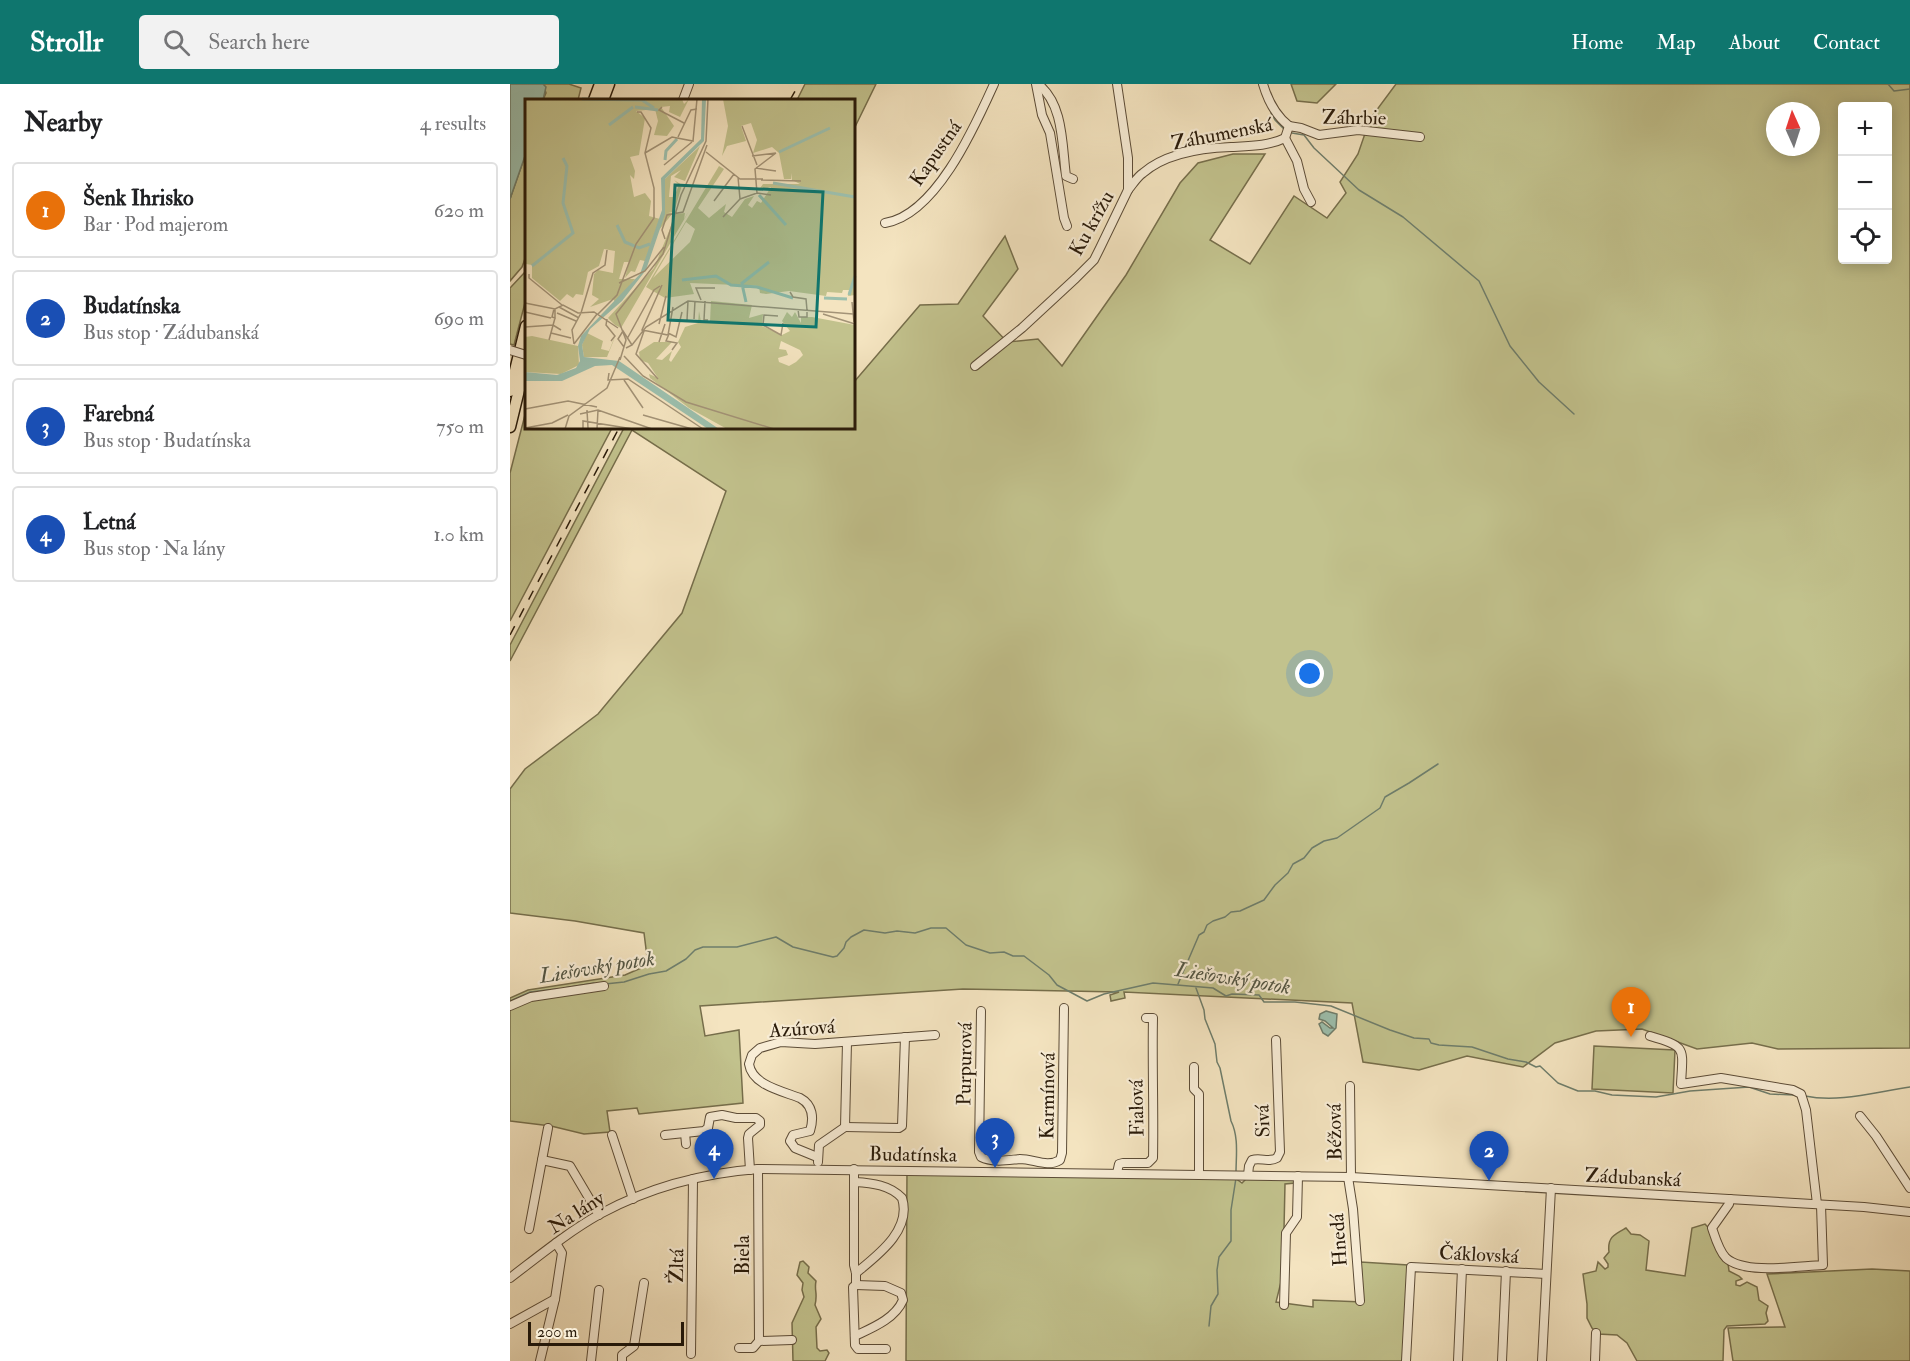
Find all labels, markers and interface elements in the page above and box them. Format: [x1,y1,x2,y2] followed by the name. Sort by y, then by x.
[139,15,559,69] search box
[30,25,103,60] text: Strollr
[160,26,193,59] icon: search
[208,28,310,56] text: Search here
[1571,29,1623,56] text: Home
[1656,29,1696,56] text: Map
[1729,29,1780,56] text: About
[1813,29,1880,56] text: Contact
[525,99,855,429] inset map
[1766,102,1820,156] north arrow
[1838,102,1892,264] map controls
[1838,102,1892,156] button: +
[1322,104,1386,131] street label: Záhrbie
[24,107,102,139] text: Nearby
[420,111,486,136] text: 4 results
[1169,111,1276,156] street label: Záhumenská
[904,115,968,192] street label: Kapustná
[1838,156,1892,210] button: −
[83,184,194,212] text: Šenk Ihrisko
[1063,186,1119,260] street label: Ku krížu
[42,198,49,223] text: 1
[434,198,484,223] text: 620 m
[1838,210,1892,264] button: locate
[83,212,228,237] text: Bar · Pod majerom
[83,292,180,320] text: Budatínska
[40,306,51,331] text: 2
[434,306,484,331] text: 690 m
[83,320,259,345] text: Bus stop · Zádubanská
[83,400,154,428] text: Farebná
[42,414,49,439] text: 3
[436,414,484,439] text: 750 m
[83,428,251,453] text: Bus stop · Budatínska
[83,508,136,536] text: Letná
[40,522,51,547] text: 4
[433,522,484,547] text: 1.0 km
[83,536,225,561] text: Bus stop · Na lány
[1295,659,1324,688] your location
[536,945,657,990] water label: Liešovský potok
[1172,956,1293,1001] water label: Liešovský potok
[1612,988,1650,1037] pin: 1
[767,1014,837,1043] street label: Azúrová
[951,1021,979,1106] street label: Purpurová
[1034,1052,1061,1140] street label: Karmínová
[1123,1078,1149,1137] street label: Fialová
[1321,1102,1347,1161] street label: Béžová
[1249,1103,1276,1138] street label: Sivá
[976,1118,1014,1168] pin: 3
[694,1130,734,1179] pin: 4
[1470,1132,1508,1181] pin: 2
[869,1141,958,1168] street label: Budatínska
[1584,1162,1682,1193] street label: Zádubanská
[543,1185,610,1239] street label: Na lány
[1324,1212,1353,1267] street label: Hnedá
[730,1234,755,1275] street label: Biela
[1438,1239,1520,1269] street label: Čáklovská
[663,1248,689,1284] street label: Žltá
[528,1319,684,1346] scale bar
[537,1322,577,1342] text: 200 m

